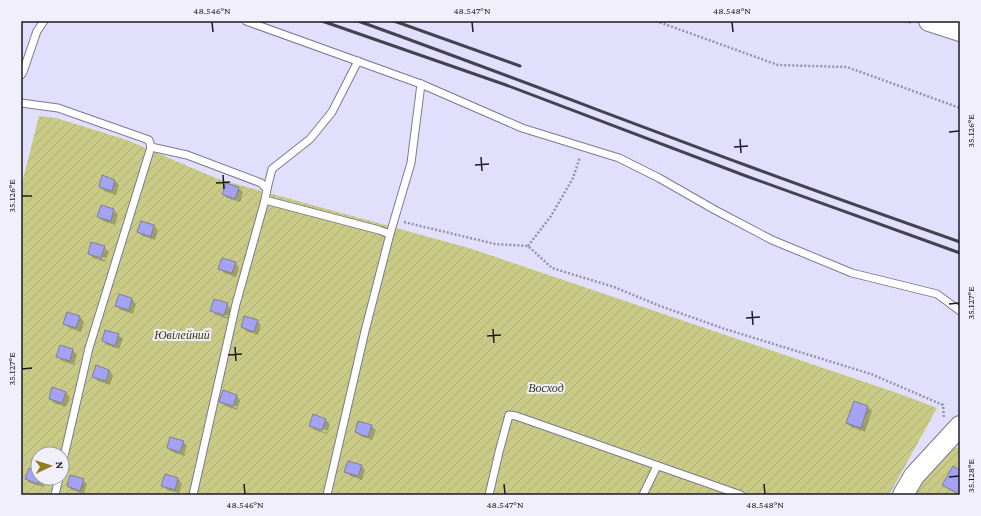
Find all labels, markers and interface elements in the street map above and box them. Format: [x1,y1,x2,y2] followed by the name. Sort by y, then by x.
[193,5,231,16] text: 48.546°N
[454,5,491,16] text: 48.547°N
[713,5,751,16] text: 48.548°N
[965,114,976,148] text: 35.126°E
[6,179,17,213] text: 35.126°E
[965,286,976,320] text: 35.127°E
[153,328,210,342] park label: Ювілейний
[6,352,17,386] text: 35.127°E
[528,381,564,395] park label: Восход
[30,446,70,486] north arrow
[965,458,976,493] text: 35.128°E
[54,461,66,470] text: N
[226,499,264,510] text: 48.546°N
[487,499,524,510] text: 48.547°N
[746,499,784,510] text: 48.548°N

